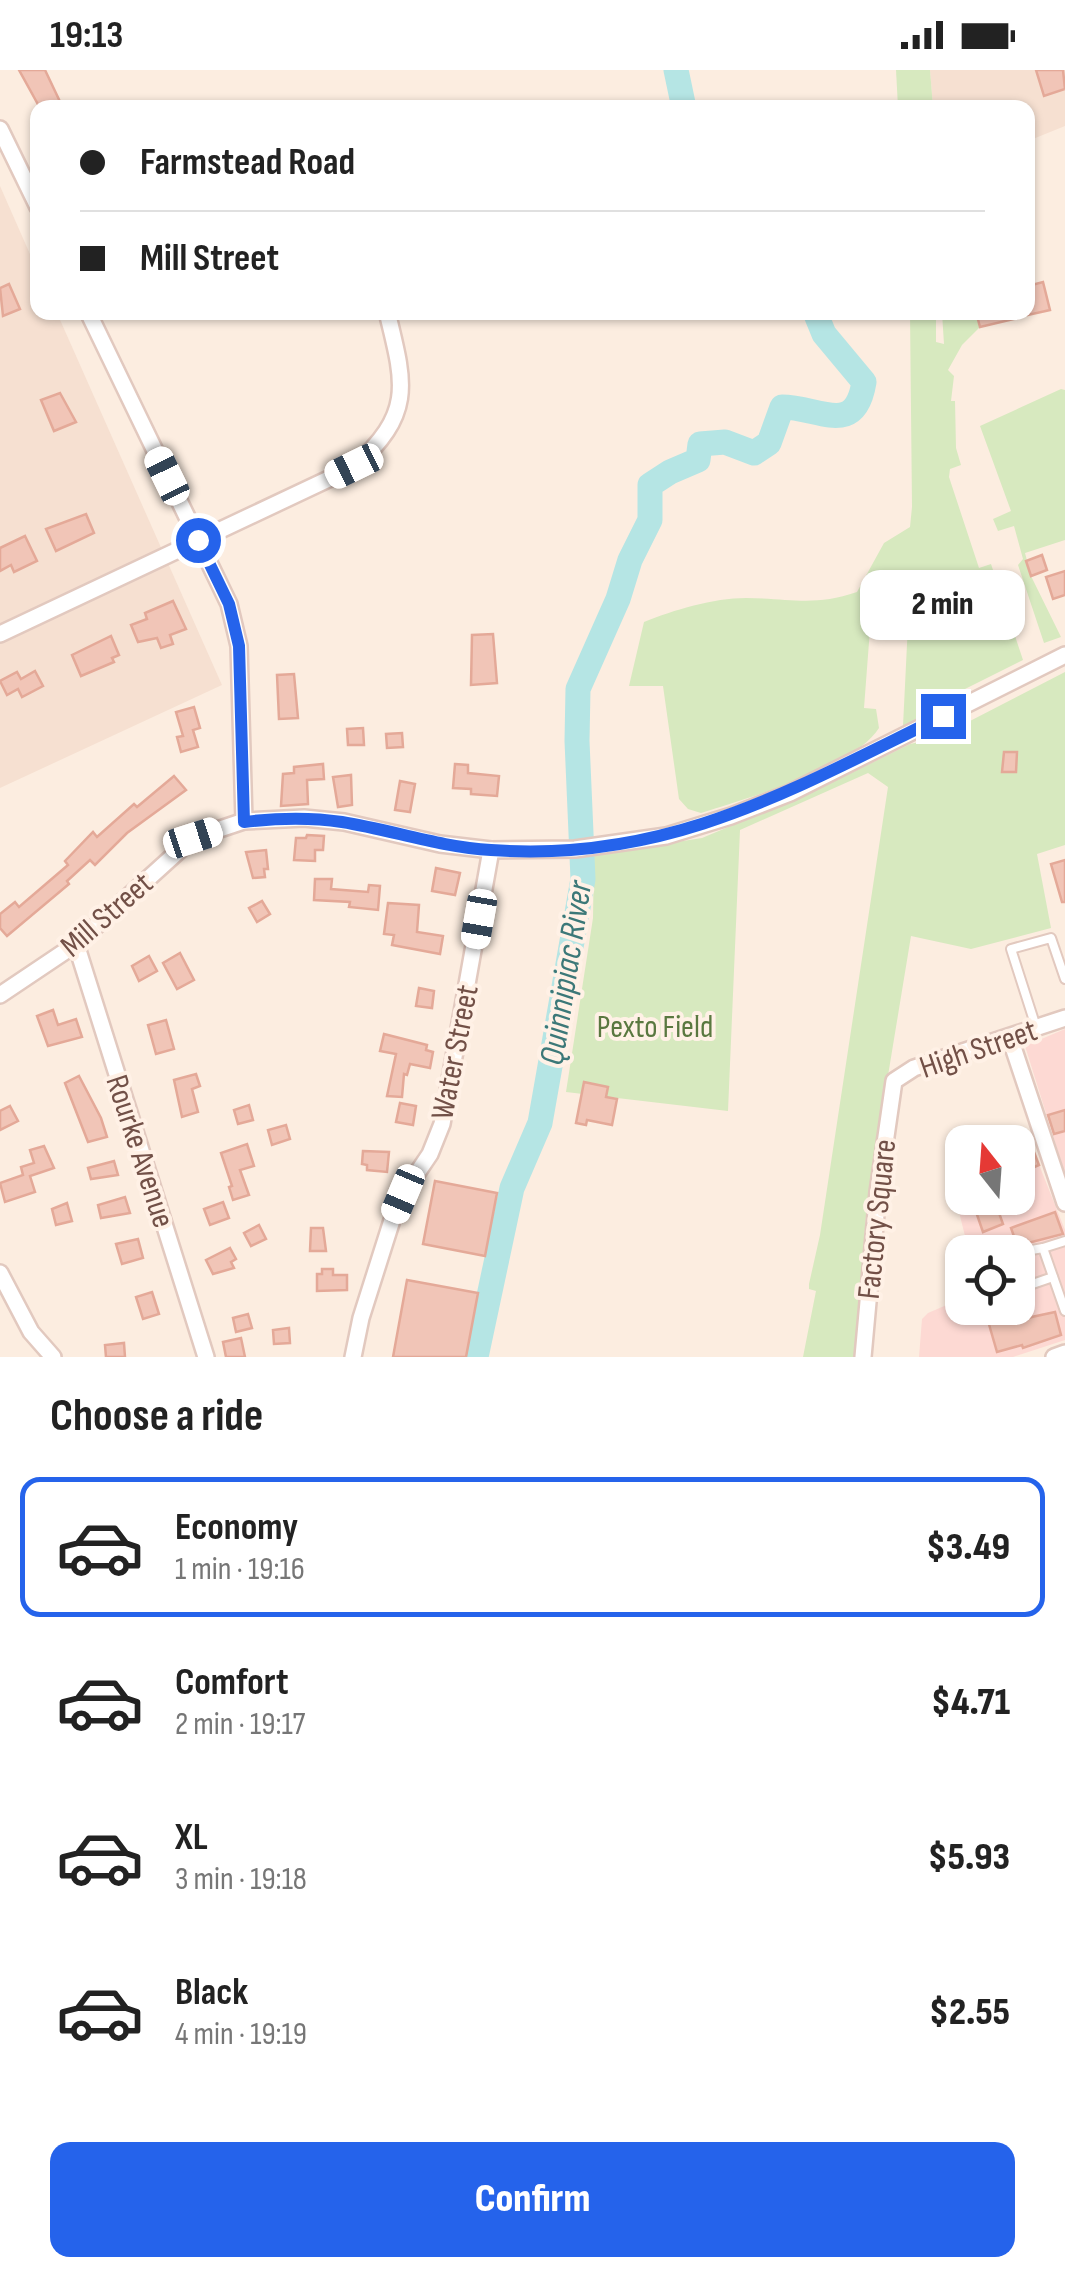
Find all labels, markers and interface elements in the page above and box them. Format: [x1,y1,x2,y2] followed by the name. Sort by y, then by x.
[50,13,123,58] text: 19:13
[140,140,355,185] text: Farmstead Road
[140,236,279,281] text: Mill Street
[320,439,388,493] car
[140,442,194,510] car
[176,518,221,563] route start
[860,571,1026,641] callout: 2 min
[911,585,974,624] text: 2 min
[921,694,966,739] route end
[160,814,226,862] car
[53,865,161,966] street label: Mill Street
[531,877,602,1068] water label: Quinnipiac River
[459,887,499,951] car
[423,982,488,1123] street label: Water Street
[597,1008,713,1047] park label: Pexto Field
[915,1011,1042,1088] street label: High Street
[97,1070,183,1233] street label: Rourke Avenue
[945,1125,1035,1215] north arrow
[945,1125,1035,1325] map controls
[850,1137,905,1301] street label: Factory Square
[377,1161,429,1227] car
[945,1235,1035,1325] button: locate
[50,1389,263,1444] text: Choose a ride
[55,1502,145,1592] icon: car
[175,1505,298,1550] text: Economy
[926,1525,1010,1570] text: $3.49
[175,1550,305,1589] text: 1 min · 19:16
[55,1657,145,1747] icon: car
[175,1660,289,1705] text: Comfort
[931,1680,1010,1725] text: $4.71
[175,1705,305,1744] text: 2 min · 19:17
[55,1812,145,1902] icon: car
[175,1815,208,1860] text: XL
[928,1835,1010,1880] text: $5.93
[175,1860,307,1899] text: 3 min · 19:18
[55,1967,145,2057] icon: car
[175,1970,248,2015] text: Black
[929,1990,1010,2035] text: $2.55
[175,2015,307,2054] text: 4 min · 19:19
[50,2142,1015,2257] button: Confirm

